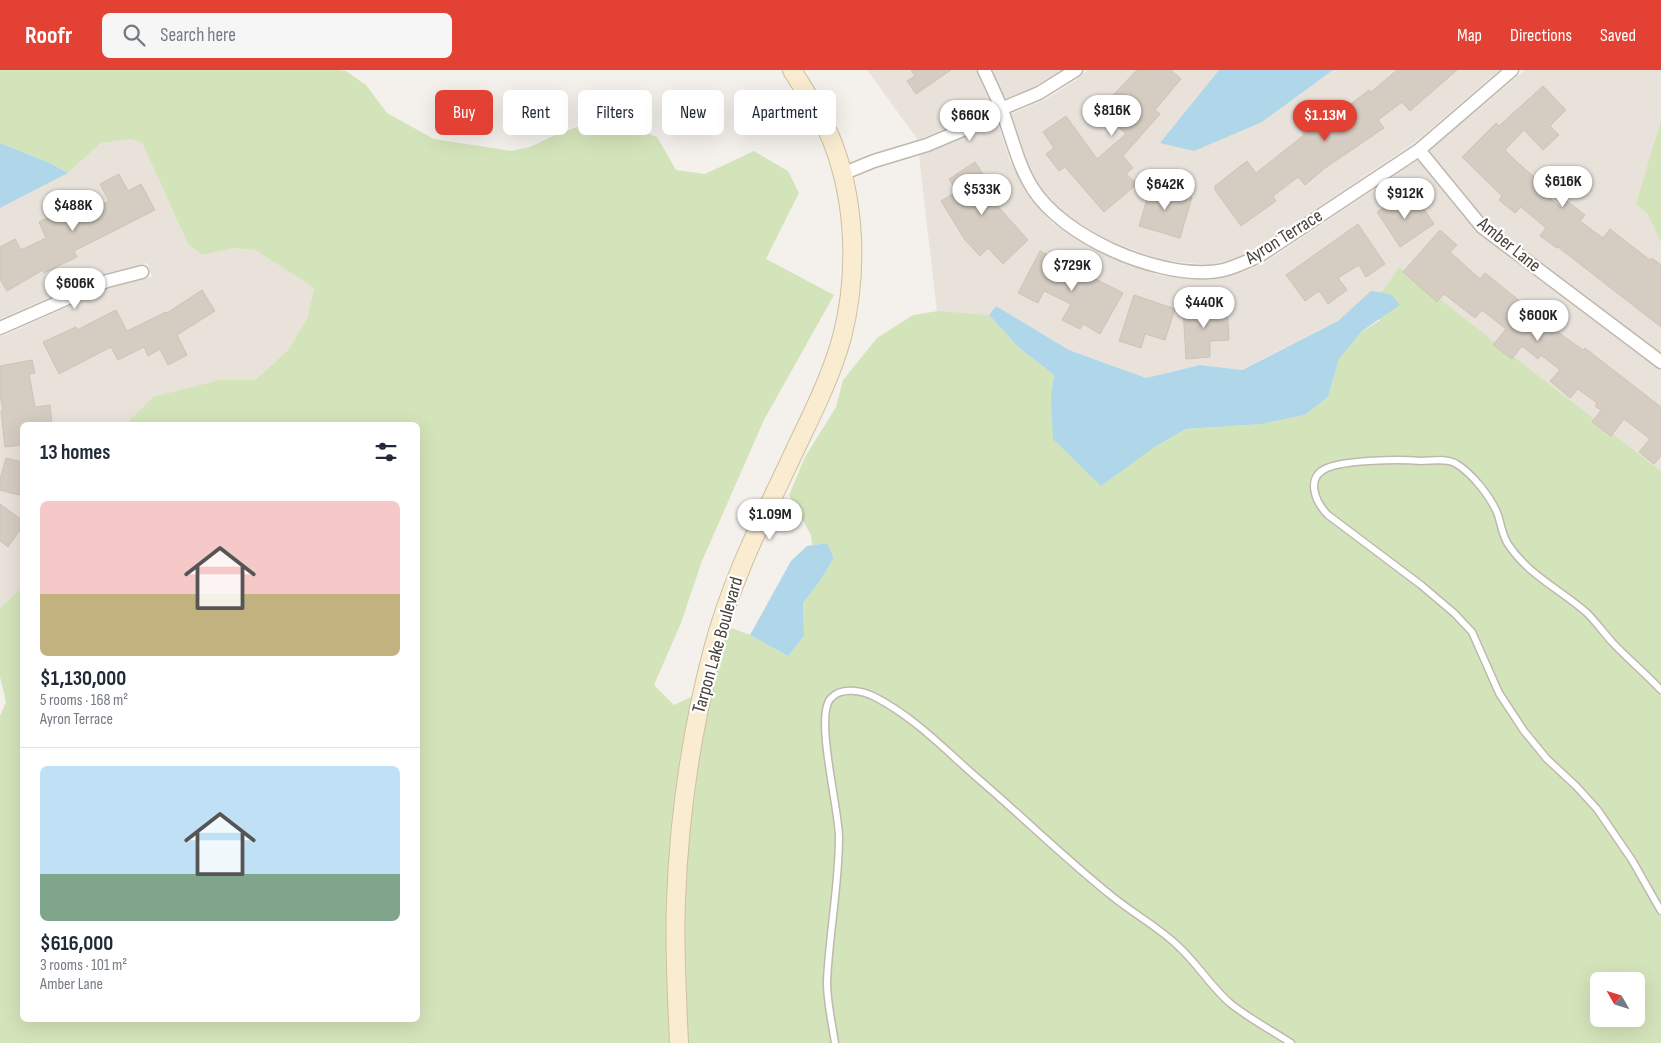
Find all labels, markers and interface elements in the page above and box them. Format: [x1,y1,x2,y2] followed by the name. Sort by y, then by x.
[102,13,452,58] search box
[25,21,72,50] text: Roofr
[120,21,148,49] icon: search
[160,24,236,47] text: Search here
[1457,25,1482,46] text: Map
[1510,25,1572,46] text: Directions
[1600,25,1636,46] text: Saved
[435,90,493,135] chip: Buy
[503,90,568,135] chip: Rent
[578,90,652,135] chip: Filters
[662,90,724,135] chip: New
[734,90,836,135] chip: Apartment
[1077,94,1147,137] pin: $816K
[935,100,1005,142] pin: $660K
[1284,100,1366,142] pin: $1.13M
[1093,101,1131,120] text: $816K
[951,106,989,125] text: $660K
[1304,106,1346,125] text: $1.13M
[1528,166,1598,208] pin: $616K
[1130,168,1200,211] pin: $642K
[1544,172,1582,191] text: $616K
[947,174,1017,216] pin: $533K
[1146,175,1184,194] text: $642K
[1370,178,1440,220] pin: $912K
[963,180,1001,199] text: $533K
[1386,184,1424,203] text: $912K
[38,190,108,232] pin: $488K
[54,196,92,215] text: $488K
[1240,204,1327,270] street label: Ayron Terrace
[1472,212,1545,277] street label: Amber Lane
[1037,250,1107,292] pin: $729K
[1053,256,1091,275] text: $729K
[40,268,110,310] pin: $606K
[56,274,94,293] text: $606K
[1169,286,1239,329] pin: $440K
[1185,293,1223,312] text: $440K
[1503,300,1573,342] pin: $600K
[1519,306,1557,325] text: $600K
[372,438,400,466] icon: filters
[40,440,110,465] text: 13 homes
[729,498,811,541] pin: $1.09M
[748,505,792,524] text: $1.09M
[175,533,265,623] icon: home
[688,574,748,716] street label: Tarpon Lake Boulevard
[40,666,126,691] text: $1,130,000
[40,691,128,710] text: 5 rooms · 168 m²
[40,710,113,729] text: Ayron Terrace
[175,799,265,889] icon: home
[40,931,113,956] text: $616,000
[40,956,127,975] text: 3 rooms · 101 m²
[1590,972,1645,1028] north arrow
[1590,972,1645,1027] map controls
[40,975,103,994] text: Amber Lane

